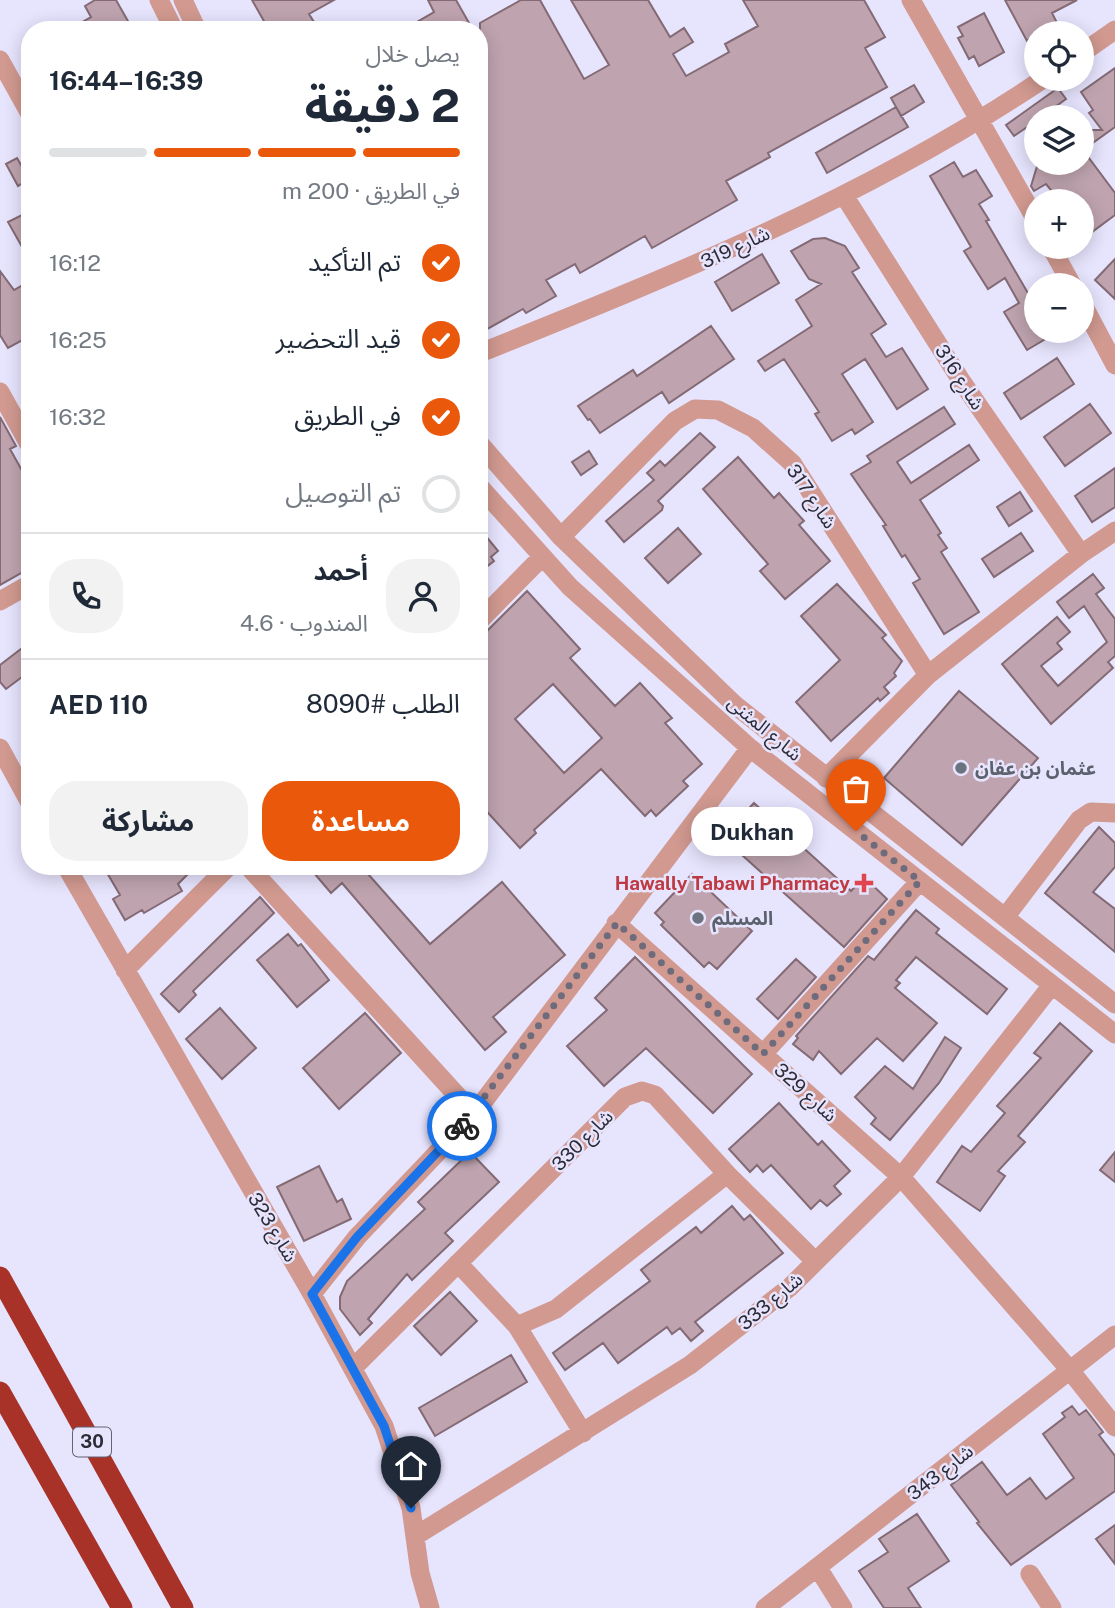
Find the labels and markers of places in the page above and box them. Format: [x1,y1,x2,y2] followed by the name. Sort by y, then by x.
[975,757,1096,779] place label: عثمان بن عفان
[826,759,886,831] pin
[953,760,969,776] marker: عثمان بن عفان
[692,806,814,856] callout: Dukhan
[615,872,850,894] place label: Hawally Tabawi Pharmacy
[856,875,872,891] marker: Hawally Tabawi Pharmacy
[712,907,773,933] place label: المسلم
[690,910,706,926] marker: المسلم
[381,1436,441,1508] pin

